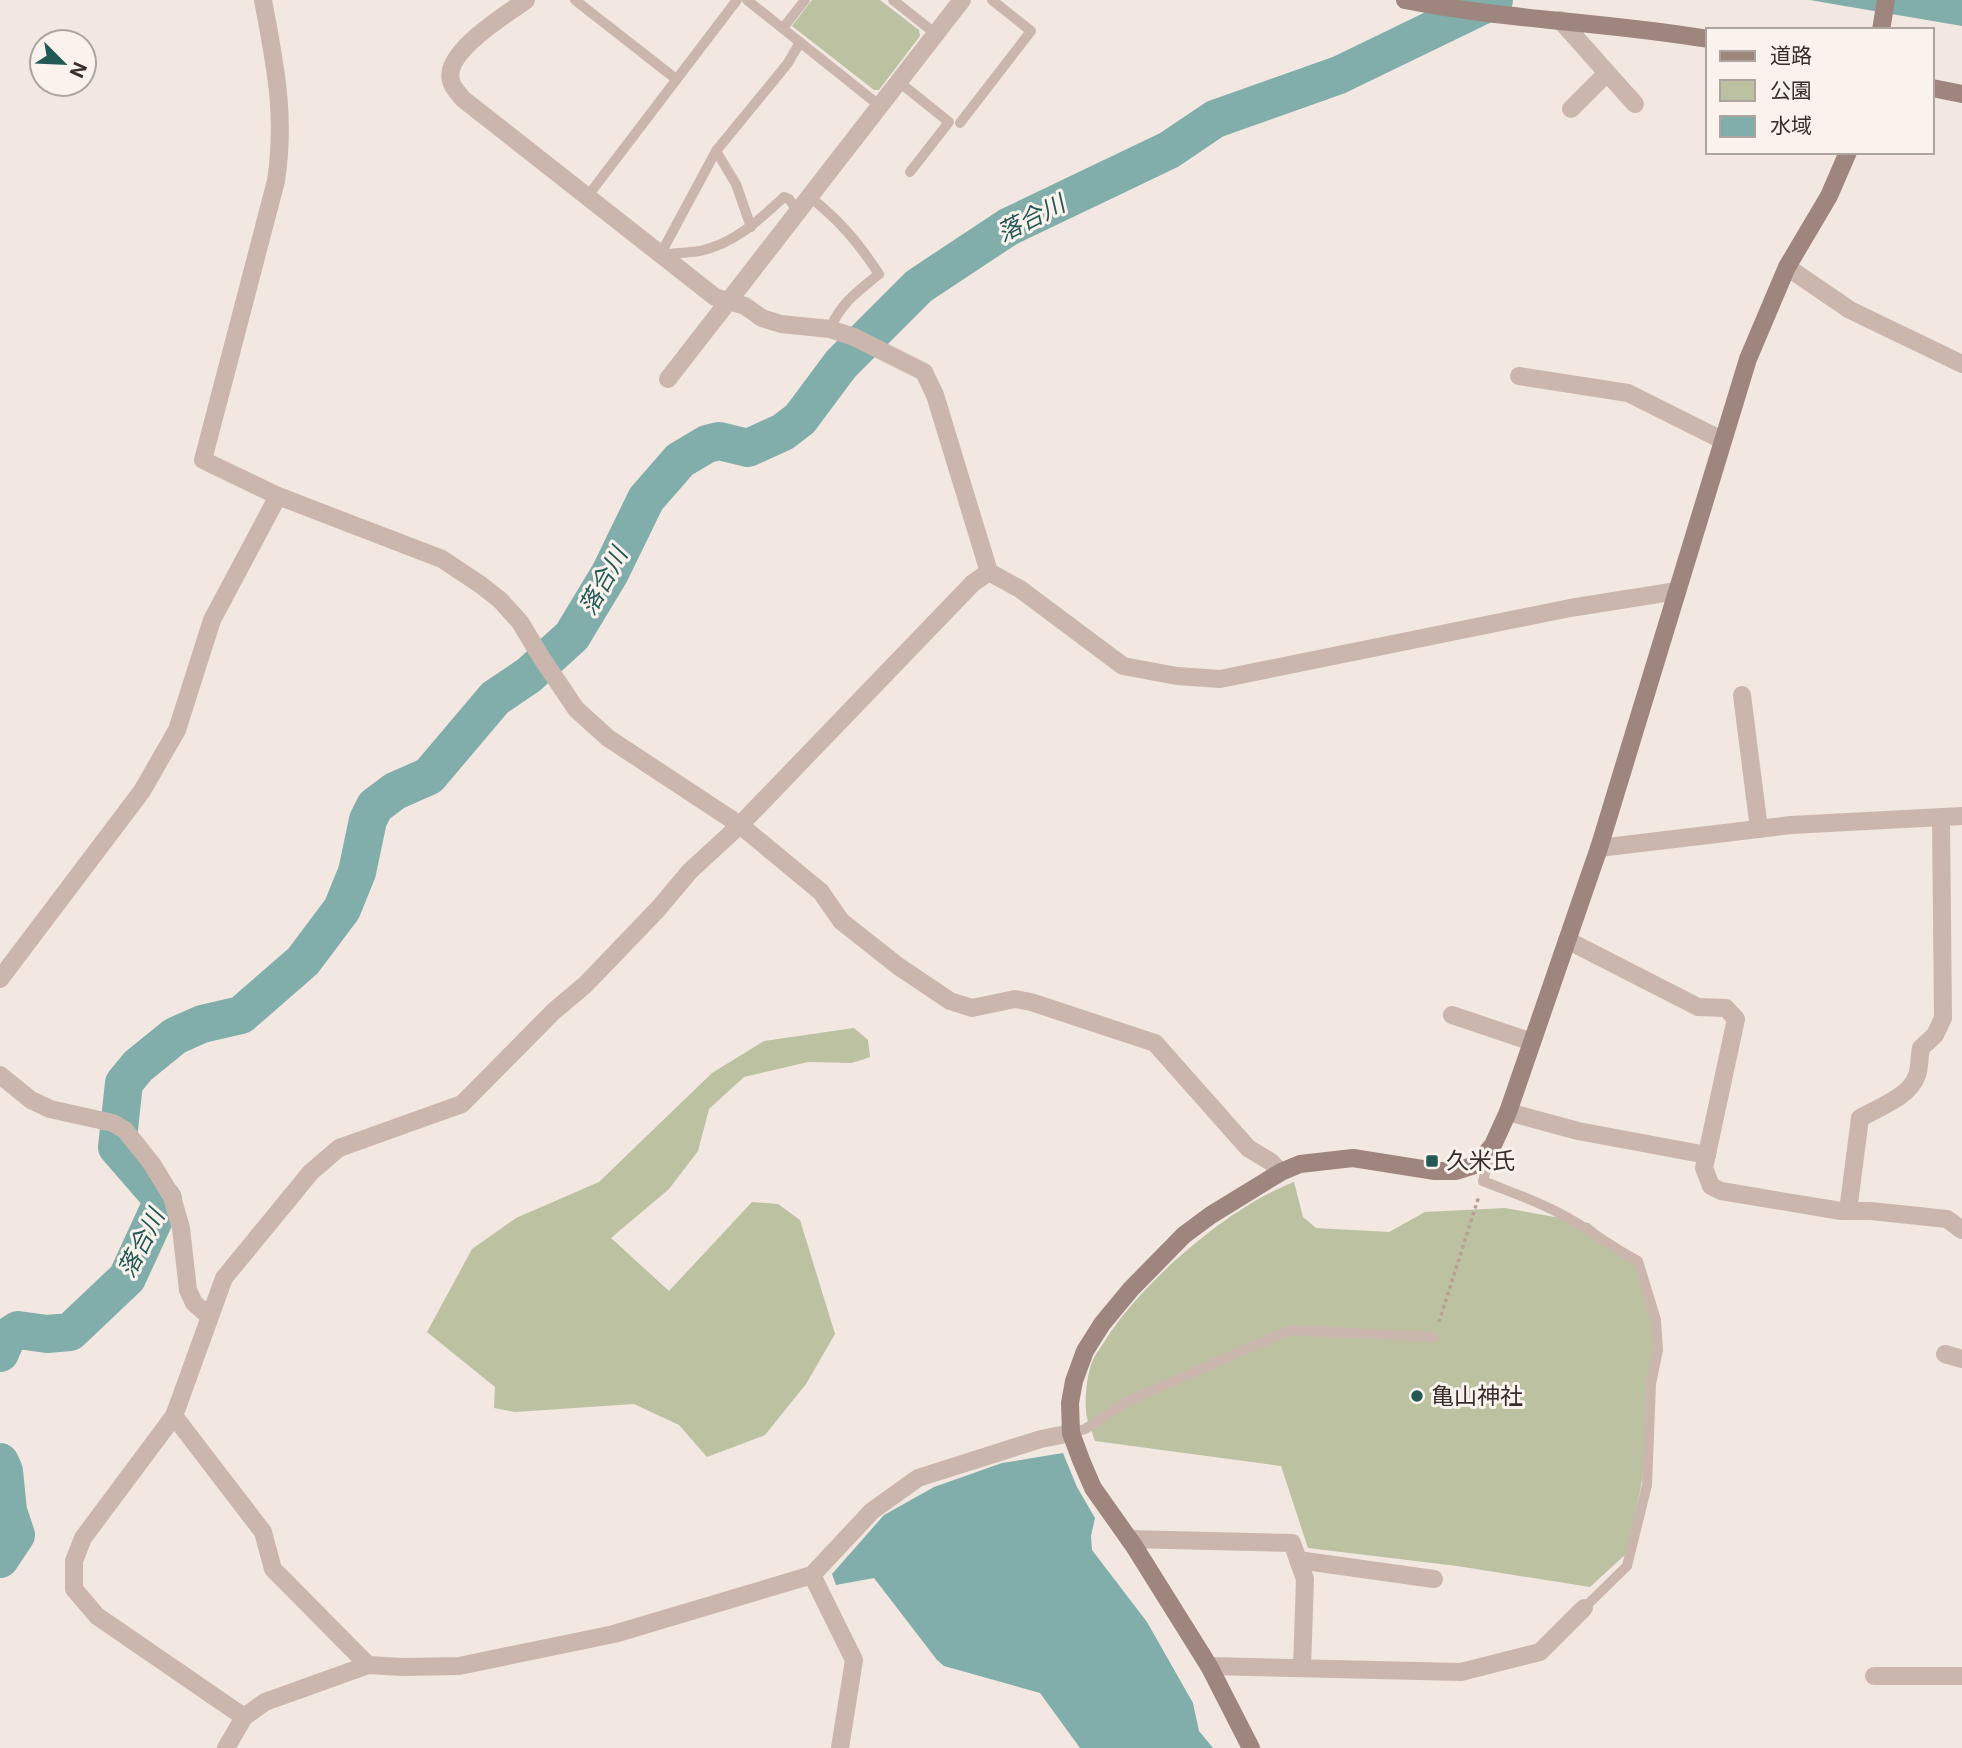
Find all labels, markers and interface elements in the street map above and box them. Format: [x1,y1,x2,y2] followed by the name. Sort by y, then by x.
[28,28,98,98] north arrow
[1706,28,1934,154] legend
[1770,43,1812,68] text: 道路
[65,58,92,81] text: N
[1770,78,1812,103] text: 公園
[1770,113,1812,138] text: 水域
[992,187,1072,247] water label: 落合川
[573,540,635,620] water label: 落合川
[1446,1147,1515,1175] place label: 久米氏
[1424,1153,1440,1169] marker: 久米氏
[112,1202,172,1282] water label: 落合川
[1431,1382,1523,1410] place label: 亀山神社
[1409,1388,1425,1404] marker: 亀山神社

